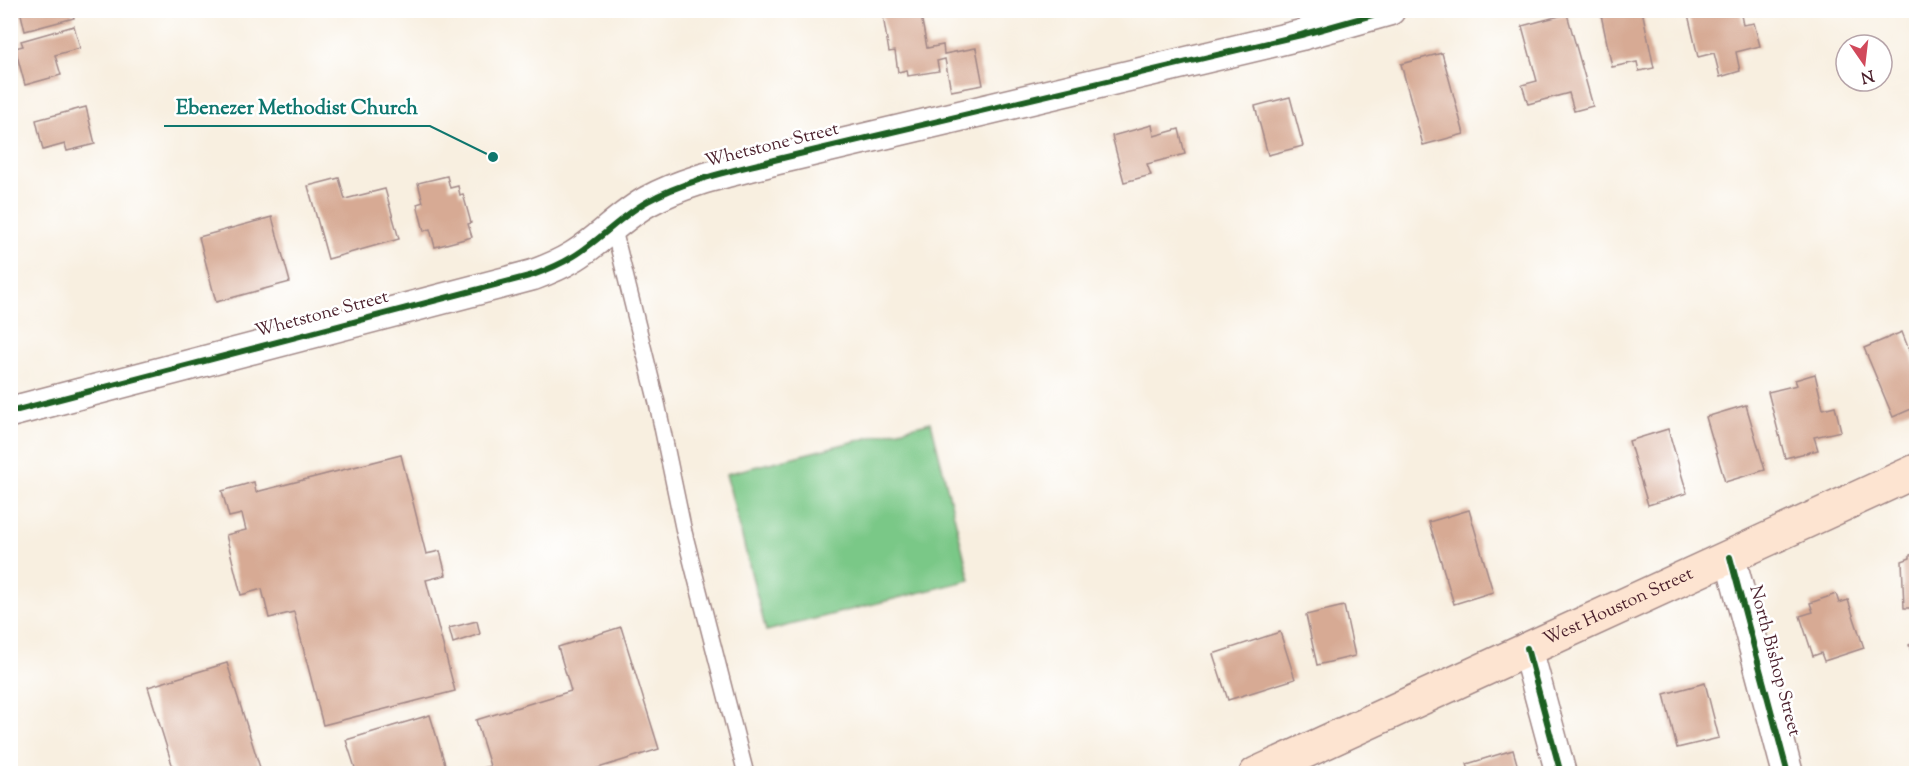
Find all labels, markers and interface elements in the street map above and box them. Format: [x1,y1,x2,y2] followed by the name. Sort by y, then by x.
[1834,33,1894,93] north arrow
[1858,62,1876,88] text: N
[164,88,430,126] callout: Ebenezer Methodist Church
[176,95,418,124] text: Ebenezer Methodist Church
[702,117,842,175] street label: Whetstone Street
[252,285,392,345] street label: Whetstone Street
[1539,562,1698,653] street label: West Houston Street
[1741,583,1807,739] street label: North Bishop Street

